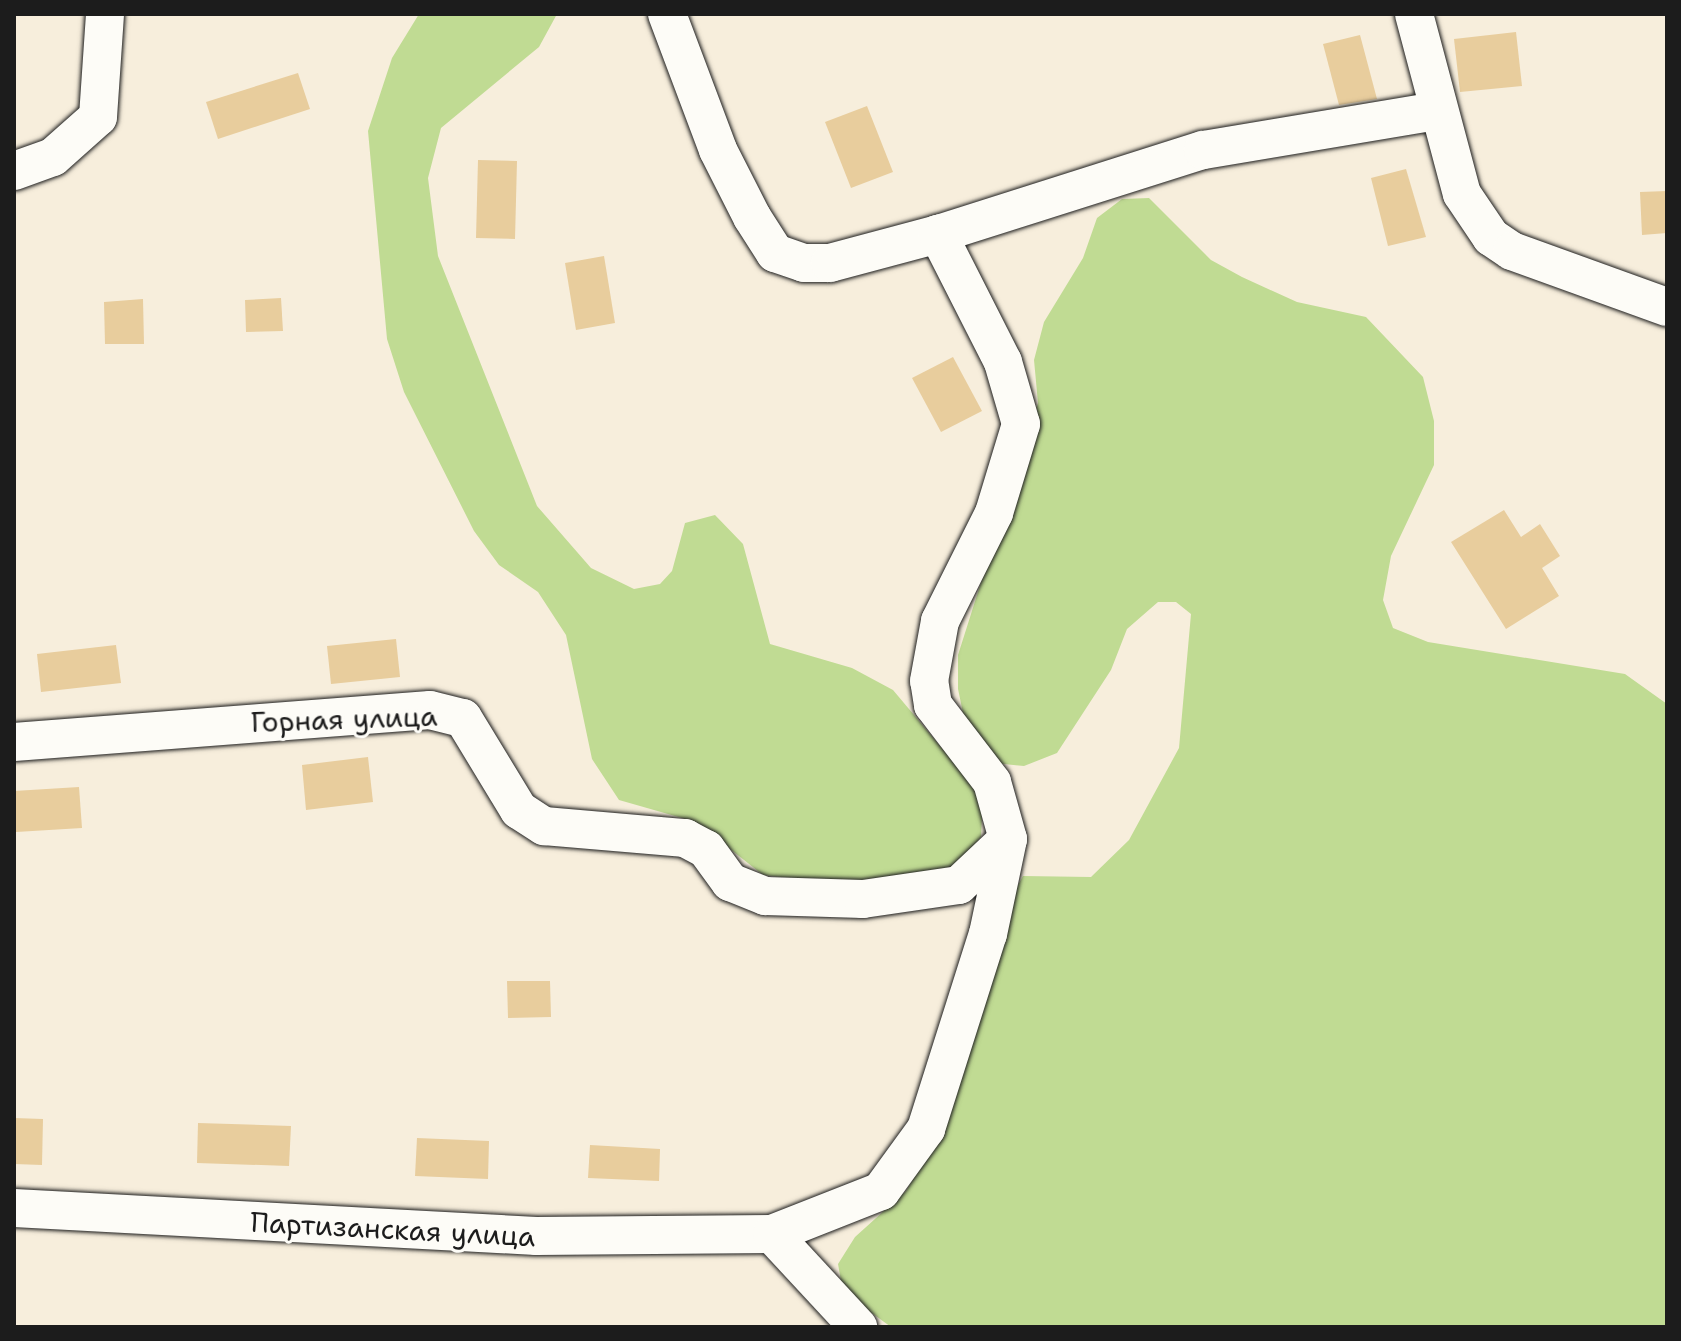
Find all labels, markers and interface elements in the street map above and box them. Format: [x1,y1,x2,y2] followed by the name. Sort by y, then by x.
[250,699,438,739] street label: Горная улица
[250,1205,536,1253] street label: Партизанская улица

